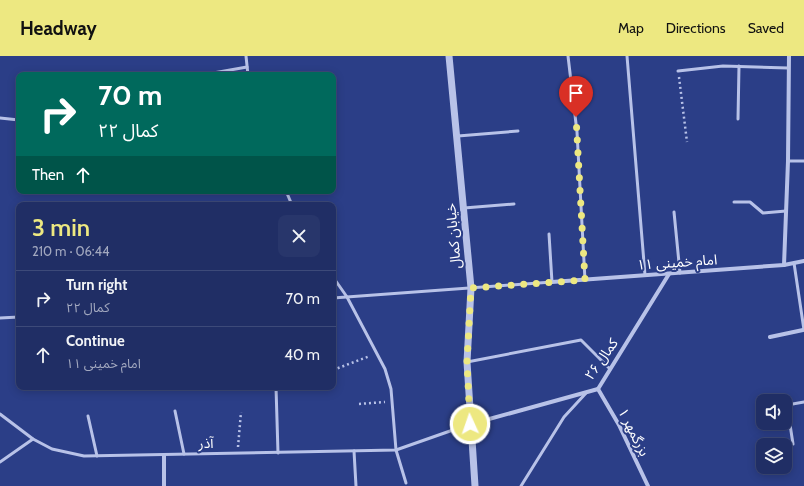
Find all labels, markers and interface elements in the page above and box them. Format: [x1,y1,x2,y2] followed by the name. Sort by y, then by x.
[20,17,97,40] text: Headway
[618,19,644,37] text: Map
[666,19,726,37] text: Directions
[748,19,784,37] text: Saved
[559,76,593,117] pin
[98,78,162,112] text: 70 m
[565,82,587,104] icon: arrive
[32,88,84,140] icon: right
[98,120,158,142] text: کمال ۲۲
[72,164,94,186] icon: ahead
[32,166,64,184] text: Then
[441,202,465,270] street label: خیابان کمال
[32,213,90,242] text: 3 min
[278,215,320,257] button: close
[32,243,110,259] text: 210 m · 06:44
[636,250,718,276] street label: امام خمینی ۱۱
[66,276,127,294] text: Turn right
[32,288,54,310] icon: right
[286,290,320,308] text: 70 m
[66,299,110,315] text: کمال ۲۲
[66,332,125,350] text: Continue
[580,334,622,383] street label: کمال ۲۶
[32,344,54,366] icon: ahead
[284,346,320,364] text: 40 m
[66,355,141,371] text: امام خمینی ۱۱
[756,394,792,474] map controls
[756,394,792,430] button: sound
[449,403,491,445] position arrow
[614,405,654,459] street label: بزرگمهر ۱
[197,434,215,452] street label: آذر
[756,438,792,474] button: layers

